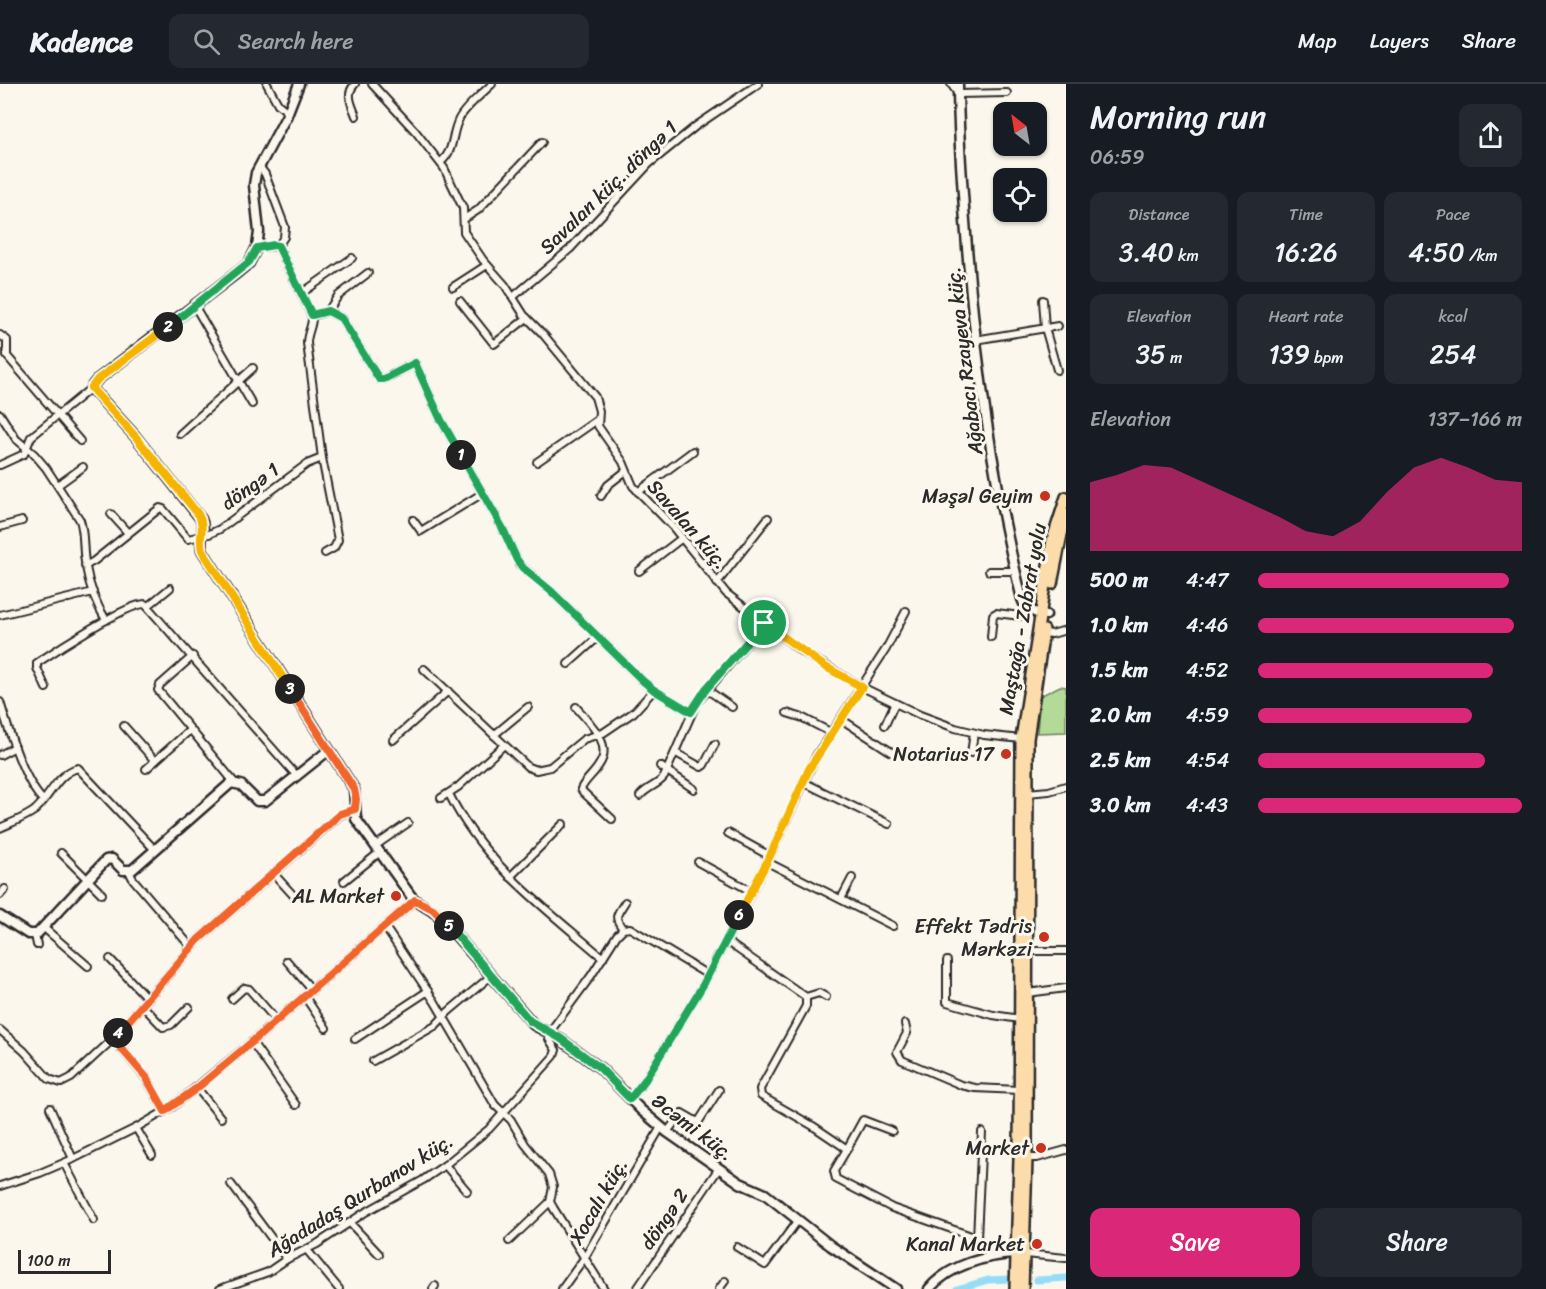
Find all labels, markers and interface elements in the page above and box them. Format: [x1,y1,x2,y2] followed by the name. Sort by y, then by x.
[169,14,589,68] search box
[30,17,133,66] text: Kadence
[238,22,354,61] text: Search here
[1298,22,1337,60] text: Map
[1370,22,1429,60] text: Layers
[1462,22,1516,60] text: Share
[190,25,223,58] icon: search
[1090,88,1266,146] text: Morning run
[993,102,1047,156] north arrow
[993,102,1047,222] map controls
[1459,104,1522,167] button: share
[531,112,686,263] street label: Savalan küç. döngə 1
[1090,140,1145,175] text: 06:59
[993,168,1047,222] button: locate
[1129,200,1189,229] text: Distance
[1289,200,1323,229] text: Time
[1436,200,1470,229] text: Pace
[1119,229,1174,275] text: 3.40
[1274,229,1338,275] text: 16:26
[1408,229,1465,275] text: 4:50
[1174,241,1199,270] text: km
[1465,241,1498,270] text: /km
[936,265,994,458] street label: Ağabacı Rzayeva küç.
[1127,302,1191,331] text: Elevation
[1268,302,1344,331] text: Heart rate
[1438,302,1468,331] text: kcal
[153,312,183,342] pin: 2
[163,312,173,341] text: 2
[1136,331,1166,377] text: 35
[1268,331,1310,377] text: 139
[1429,331,1477,377] text: 254
[1166,343,1182,372] text: m
[1310,343,1344,372] text: bpm
[1090,402,1171,437] text: Elevation
[1428,402,1522,437] text: 137–166 m
[446,440,476,470] pin: 1
[458,440,464,469] text: 1
[213,453,287,520] street label: döngə 1
[638,471,737,578] street label: Savalan küç.
[922,479,1033,514] place label: Məşəl Geyim
[1038,489,1052,503] marker: Məşəl Geyim
[988,520,1057,718] street label: Maştağa - Zabrat yolu
[1090,563,1148,598] text: 500 m
[1186,563,1228,598] text: 4:47
[738,597,789,648] pin
[747,606,780,639] icon: arrive
[1090,608,1148,643] text: 1.0 km
[1186,608,1228,643] text: 4:46
[1090,653,1148,688] text: 1.5 km
[1186,653,1228,688] text: 4:52
[275,674,305,704] pin: 3
[286,674,294,703] text: 3
[1090,698,1151,733] text: 2.0 km
[1186,698,1229,733] text: 4:59
[893,737,996,772] place label: Notarius 17
[1090,743,1151,778] text: 2.5 km
[1186,743,1229,778] text: 4:54
[999,747,1013,761] marker: Notarius 17
[1090,788,1151,823] text: 3.0 km
[1186,788,1228,823] text: 4:43
[291,879,385,914] place label: AL Market
[389,889,403,903] marker: AL Market
[724,900,754,930] pin: 6
[734,900,744,929] text: 6
[914,909,1033,967] place label: Effekt Tədris Mərkəzi
[434,911,464,941] pin: 5
[444,911,454,940] text: 5
[1037,930,1051,944] marker: Effekt Tədris Mərkəzi
[103,1018,133,1048] pin: 4
[113,1018,123,1047] text: 4
[644,1084,742,1170] street label: Əcəmi küç.
[259,1124,460,1268] street label: Ağadadaş Qurbanov küç.
[965,1131,1030,1166] place label: Market
[1034,1141,1048,1155] marker: Market
[559,1151,637,1252] street label: Xocalı küç.
[631,1181,698,1258] street label: döngə 2
[1090,1208,1300,1277] button: Save
[1312,1208,1522,1277] button: Share
[906,1227,1025,1262] place label: Kanal Market
[1030,1237,1044,1251] marker: Kanal Market
[27,1246,71,1275] text: 100 m
[18,1247,111,1274] scale bar

